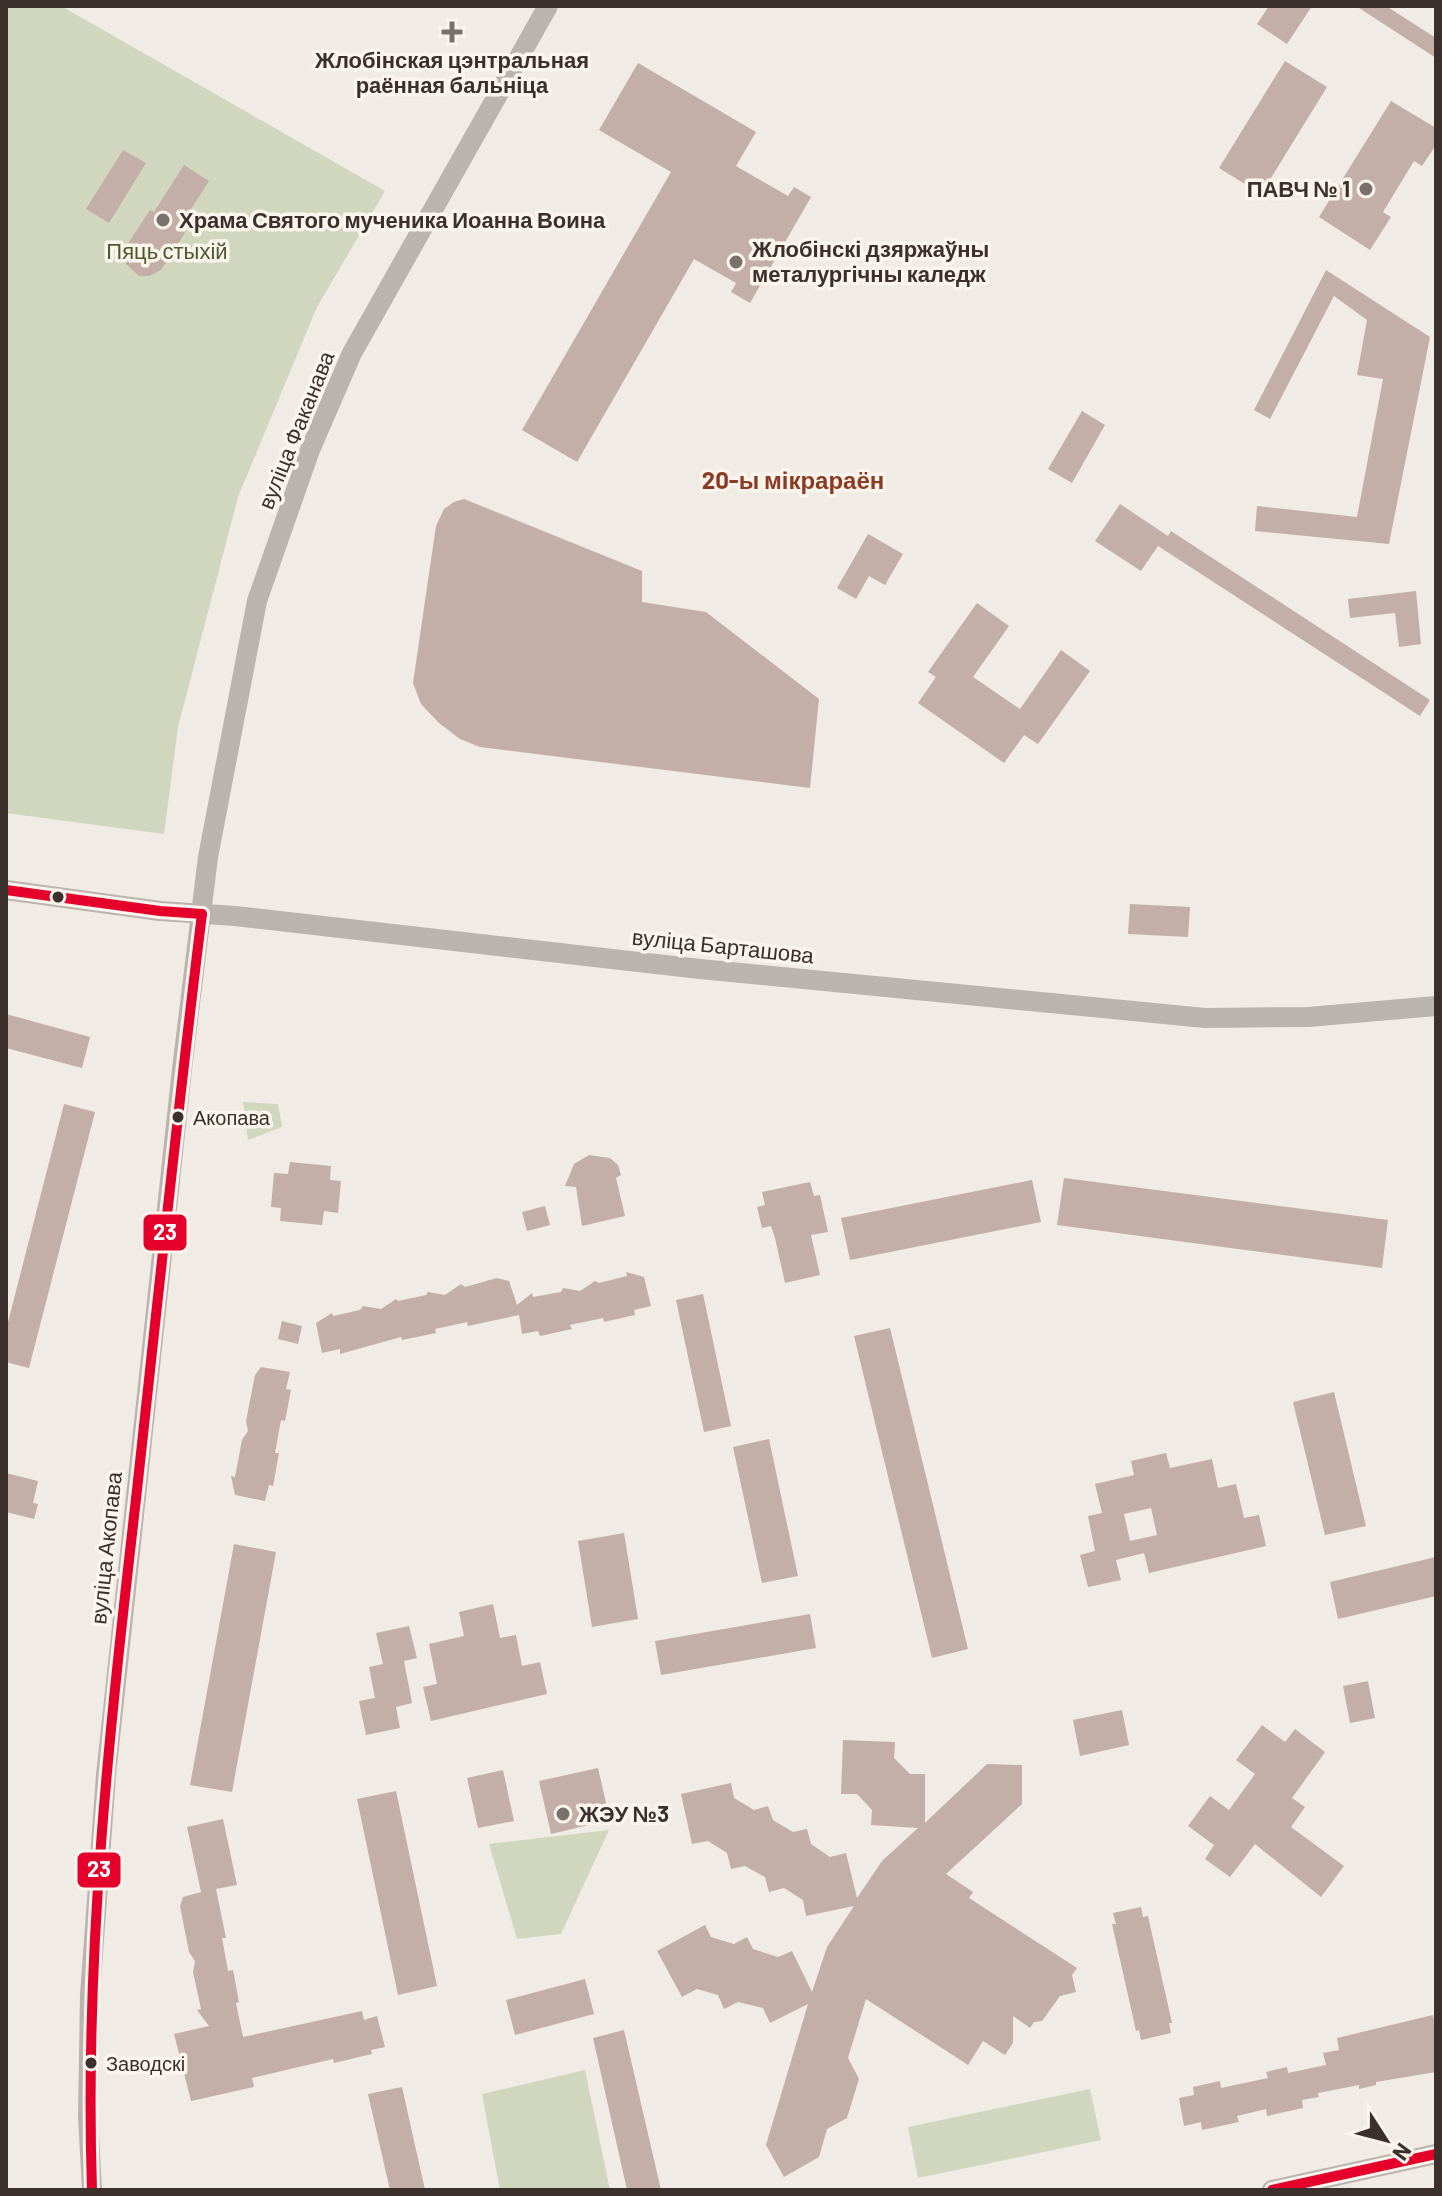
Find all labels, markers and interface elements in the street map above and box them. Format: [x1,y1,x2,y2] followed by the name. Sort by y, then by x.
[441,21,463,43] marker: Жлобінская цэнтральная раённая бальніца
[314,46,589,98] place label: Жлобінская цэнтральная раённая бальніца
[1247,175,1350,201] place label: ПАВЧ № 1
[1357,180,1375,198] marker: ПАВЧ № 1
[179,206,606,233] place label: Храма Святого мученика Иоанна Воина
[154,211,172,229] marker: Храма Святого мученика Иоанна Воина
[751,235,989,287] place label: Жлобінскі дзяржаўны металургічны каледж
[106,237,228,264] park label: Пяць стыхій
[727,253,745,271] marker: Жлобінскі дзяржаўны металургічны каледж
[252,346,340,513] street label: вуліца Факанава
[702,465,884,494] district label: 20-ы мікрараён
[50,889,66,905] unlabelled marker
[631,923,816,969] street label: вуліца Барташова
[193,1105,271,1129] place label: Акопава
[170,1109,186,1125] marker: Акопава
[142,1213,188,1252] line badge: 23
[153,1218,177,1244] text: 23
[84,1470,127,1626] street label: вуліца Акопава
[578,1800,669,1826] place label: ЖЭУ №3
[554,1805,572,1823] marker: ЖЭУ №3
[76,1851,122,1889] line badge: 23
[87,1855,111,1881] text: 23
[106,2051,185,2075] place label: Заводскі
[83,2055,99,2071] marker: Заводскі
[1346,2100,1426,2180] north arrow
[1388,2139,1418,2166] text: N

